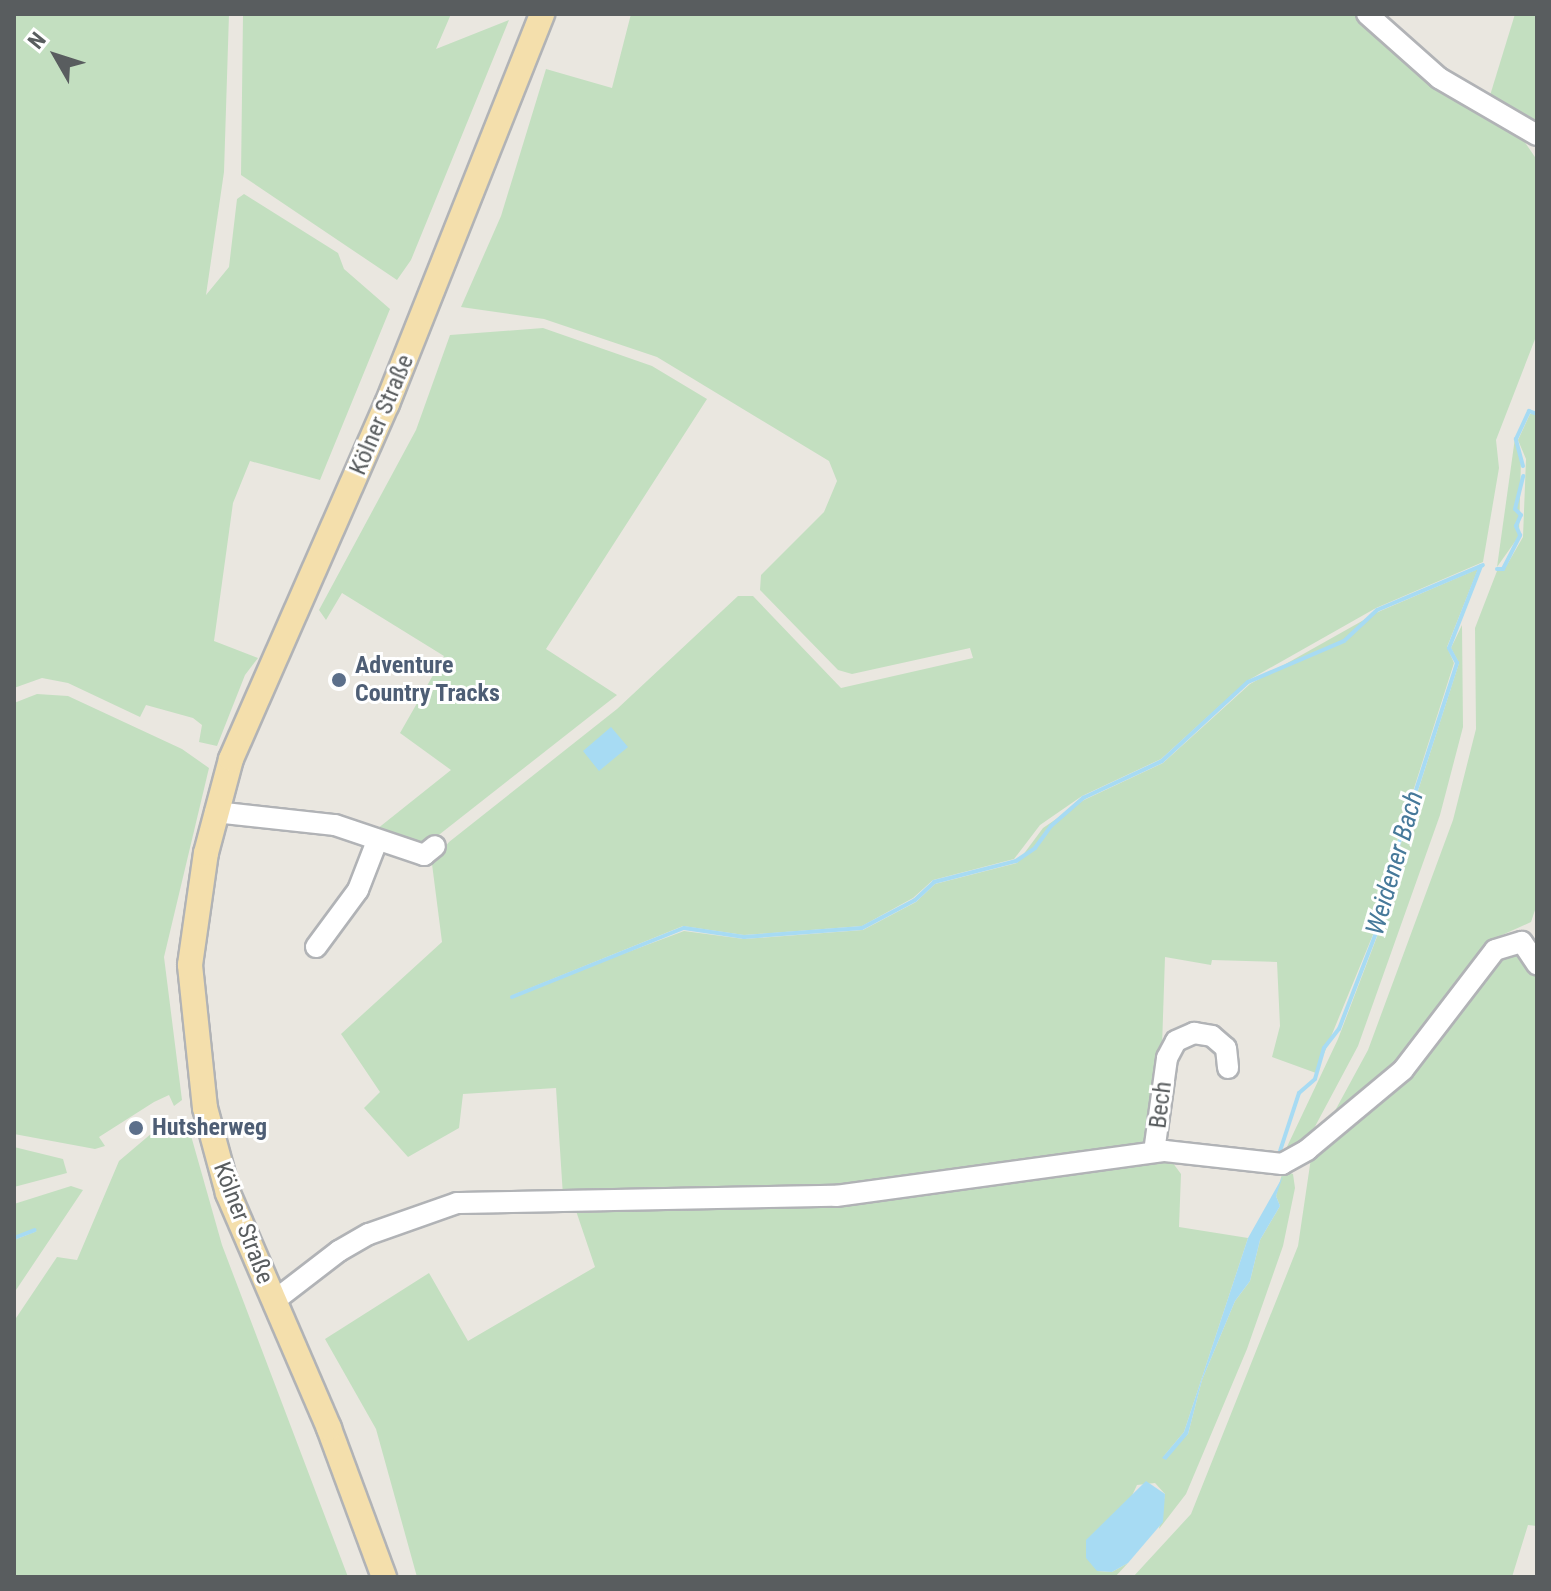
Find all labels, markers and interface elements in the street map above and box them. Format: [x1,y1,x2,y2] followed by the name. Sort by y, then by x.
[16,16,96,96] north arrow
[23,27,51,54] text: N
[344,351,420,479] street label: Kölner Straße
[355,652,501,708] place label: Adventure Country Tracks
[330,671,348,689] marker: Adventure Country Tracks
[1360,788,1430,938] water label: Weidener Bach
[1144,1080,1178,1130] street label: Bech
[152,1114,267,1142] place label: Hutsherweg
[127,1119,145,1137] marker: Hutsherweg
[207,1158,279,1288] street label: Kölner Straße

